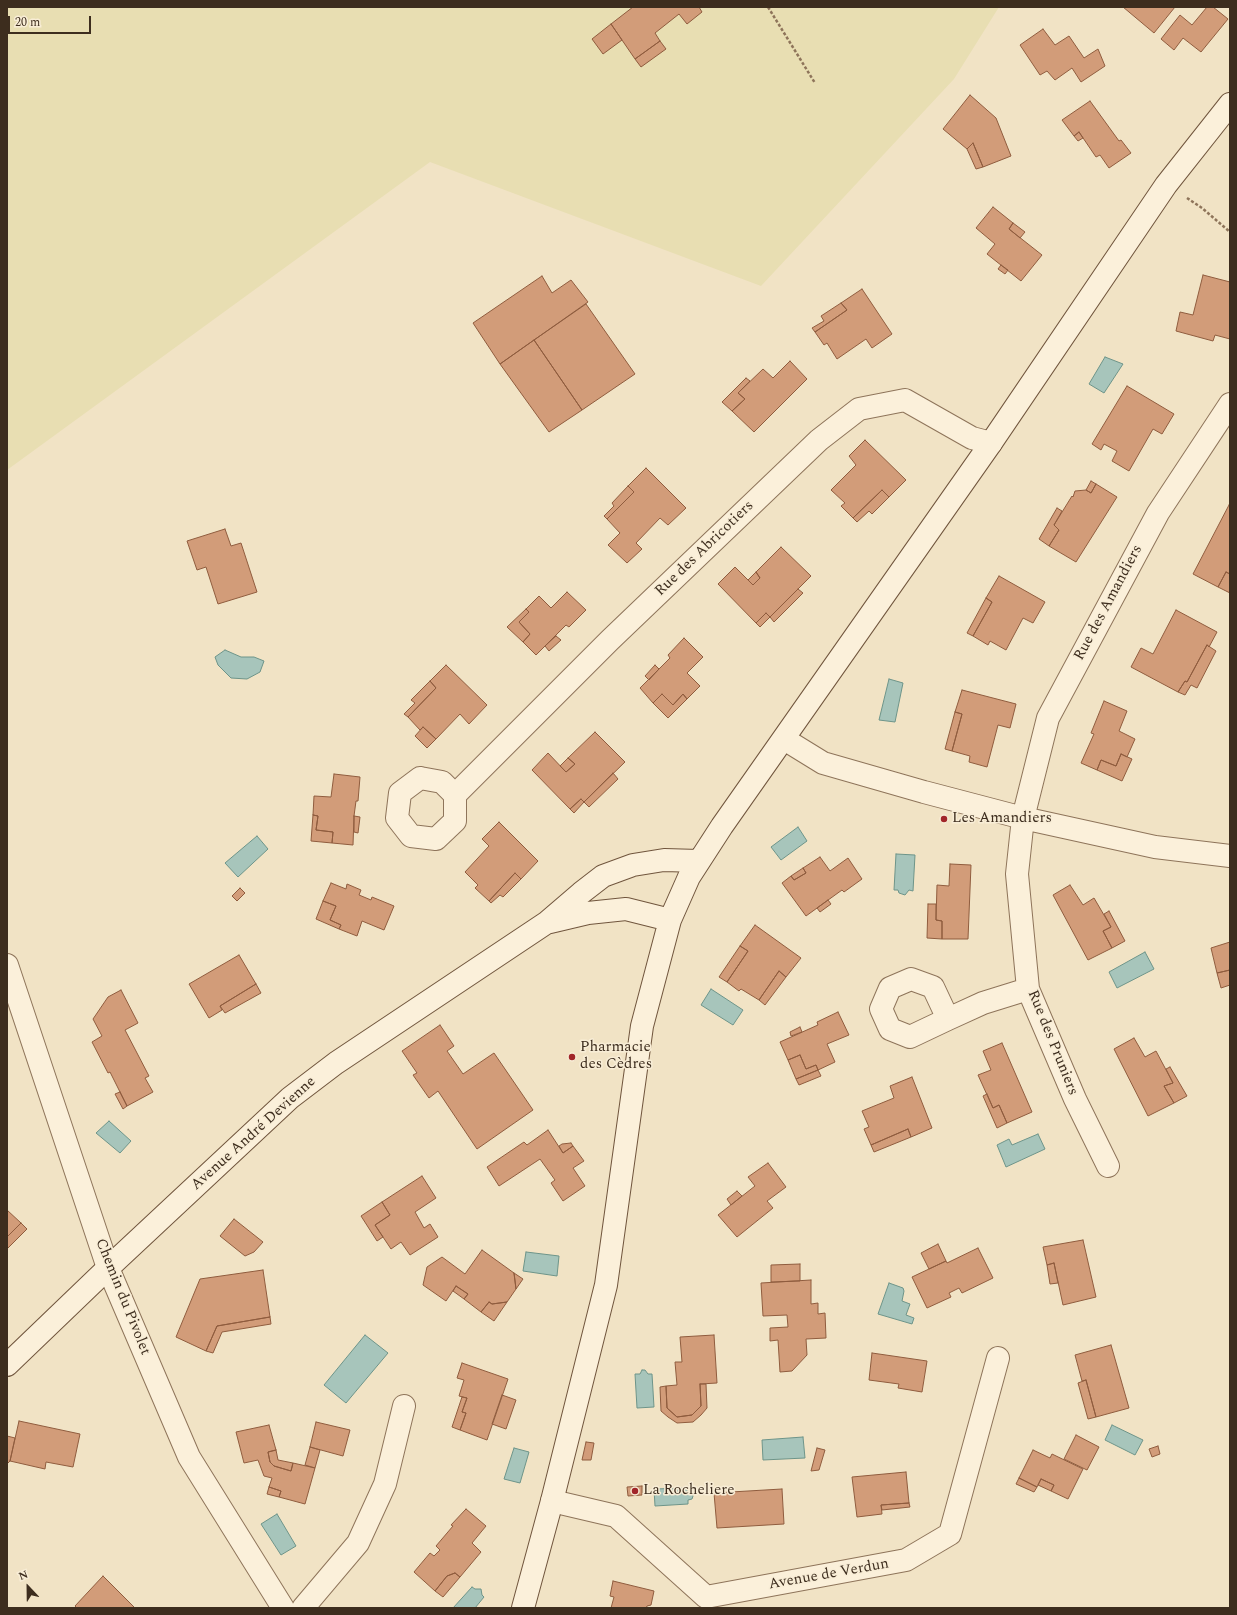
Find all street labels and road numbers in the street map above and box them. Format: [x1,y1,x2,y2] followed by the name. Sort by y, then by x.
[652,497,758,601] street label: Rue des Abricotiers
[1071,542,1147,664] street label: Rue des Amandiers
[1023,988,1081,1098] street label: Rue des Pruniers
[188,1073,320,1195] street label: Avenue André Devienne
[90,1236,154,1358] street label: Chemin du Pivolet
[767,1556,891,1594] street label: Avenue de Verdun

